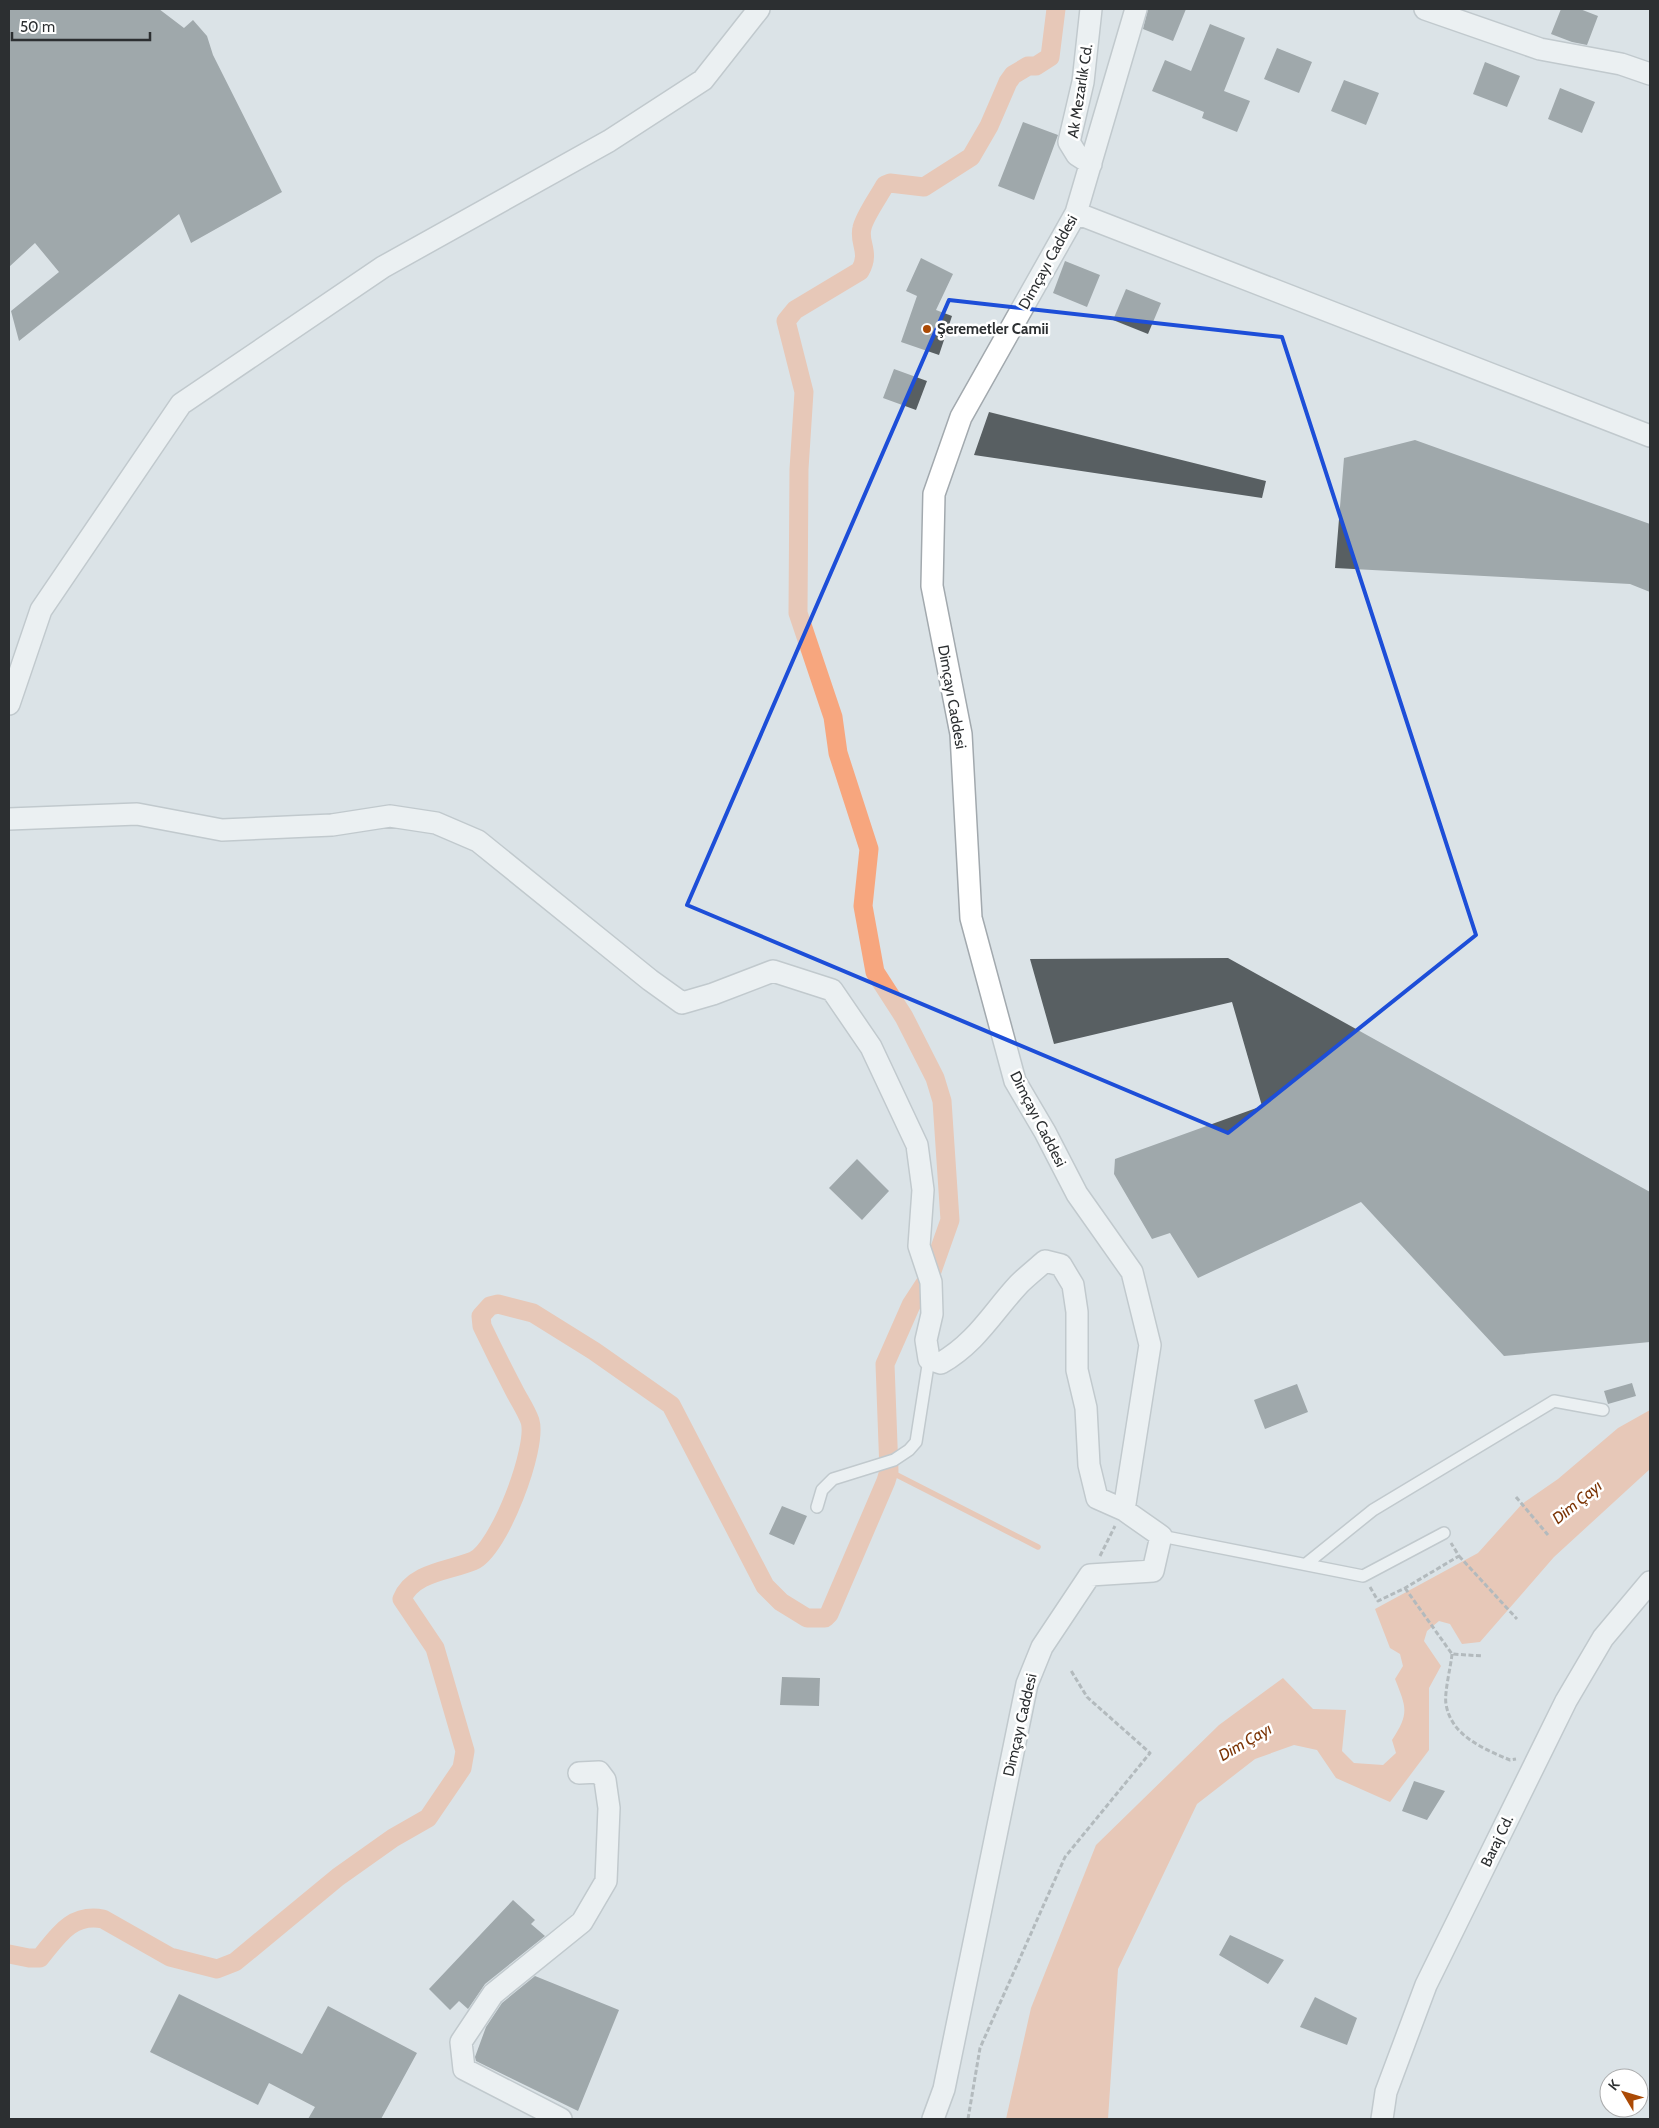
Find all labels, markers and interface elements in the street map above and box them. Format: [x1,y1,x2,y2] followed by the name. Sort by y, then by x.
[12,10,150,42] scale bar
[20,18,55,36] text: 50 m
[1064,43,1096,139] street label: Ak Mezarlık Cd.
[1015,212,1081,312] street label: Dimçayı Caddesi
[937,320,1049,338] place label: Şeremetler Camii
[921,323,933,335] marker: Şeremetler Camii
[934,644,970,750] street label: Dimçayı Caddesi
[1006,1068,1070,1170] street label: Dimçayı Caddesi
[1548,1476,1606,1528] water label: Dim Çayı
[999,1672,1041,1778] street label: Dimçayı Caddesi
[1215,1719,1275,1765] water label: Dim Çayı
[1477,1812,1517,1870] street label: Baraj Cd.
[1599,2068,1649,2118] north arrow
[1604,2076,1624,2094] text: K

